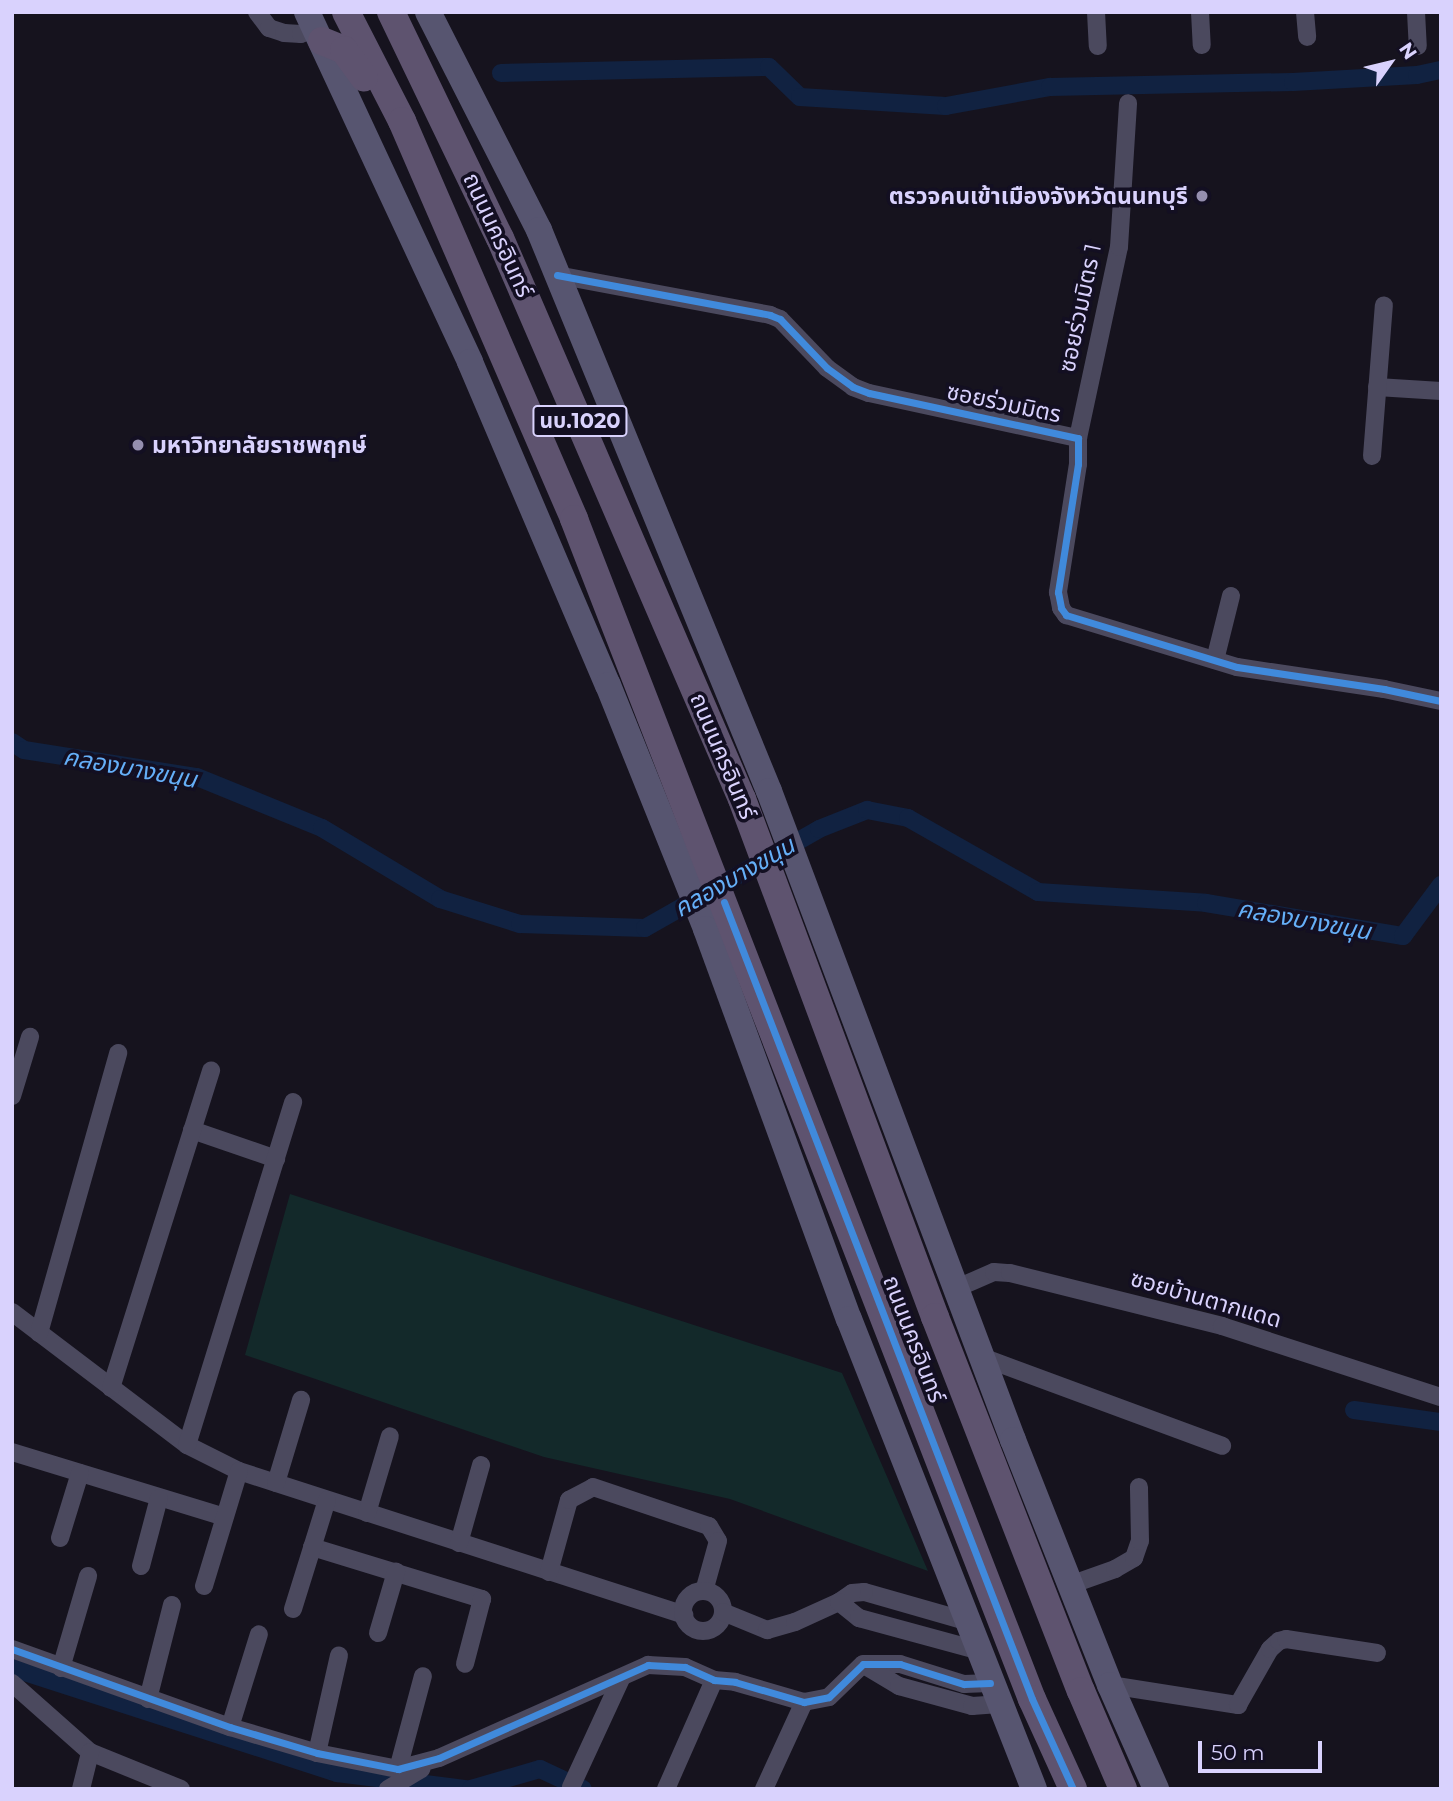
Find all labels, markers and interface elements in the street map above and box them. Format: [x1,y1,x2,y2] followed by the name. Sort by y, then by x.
[1355,28,1425,98] north arrow
[1394,38,1422,64] text: N
[457,168,539,302] street label: ถนนนครอินทร์
[889,182,1188,210] place label: ตรวจคนเข้าเมืองจังหวัดนนทบุรี
[1194,188,1210,204] marker: ตรวจคนเข้าเมืองจังหวัดนนทบุรี
[1053,241,1107,375] street label: ซอยร่วมมิตร 1
[944,377,1064,429] street label: ซอยร่วมมิตร
[531,404,629,438] road number: นบ.1020
[152,431,367,459] place label: มหาวิทยาลัยราชพฤกษ์
[130,437,146,453] marker: มหาวิทยาลัยราชพฤกษ์
[684,689,762,823] street label: ถนนนครอินทร์
[61,742,199,794] water label: คลองบางขนุน
[668,831,800,923] water label: คลองบางขนุน
[1235,894,1373,946] water label: คลองบางขนุน
[1127,1264,1285,1334] street label: ซอยบ้านตากแดด
[877,1271,951,1407] street label: ถนนนครอินทร์
[1201,1728,1325,1772] scale bar
[1211,1740,1265,1765] text: 50 m

